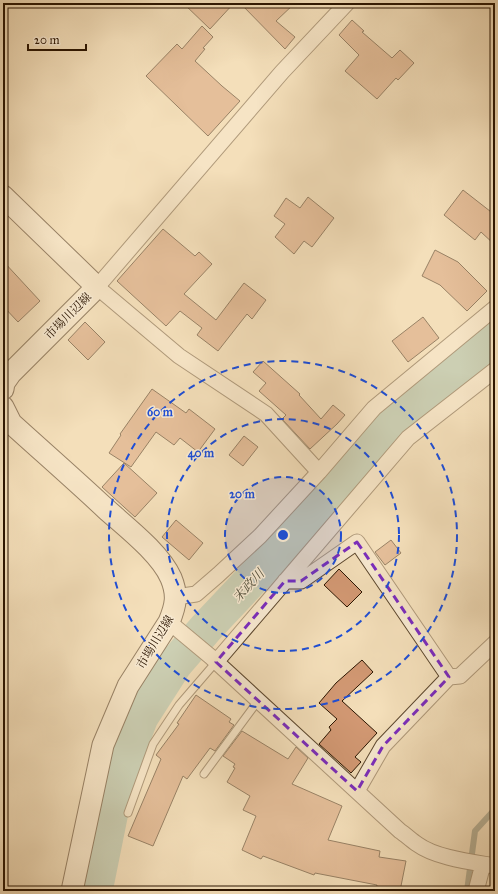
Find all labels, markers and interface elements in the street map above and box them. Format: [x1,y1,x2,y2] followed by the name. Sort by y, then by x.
[28,26,86,52] scale bar
[34,33,60,47] text: 20 m
[42,290,94,342] street label: 市場川辺線
[147,405,174,419] text: 60 m
[188,446,215,461] text: 40 m
[229,487,256,501] text: 20 m
[276,528,290,542] centre of rings
[230,565,269,605] water label: 末政川
[134,613,176,671] street label: 市場川辺線

